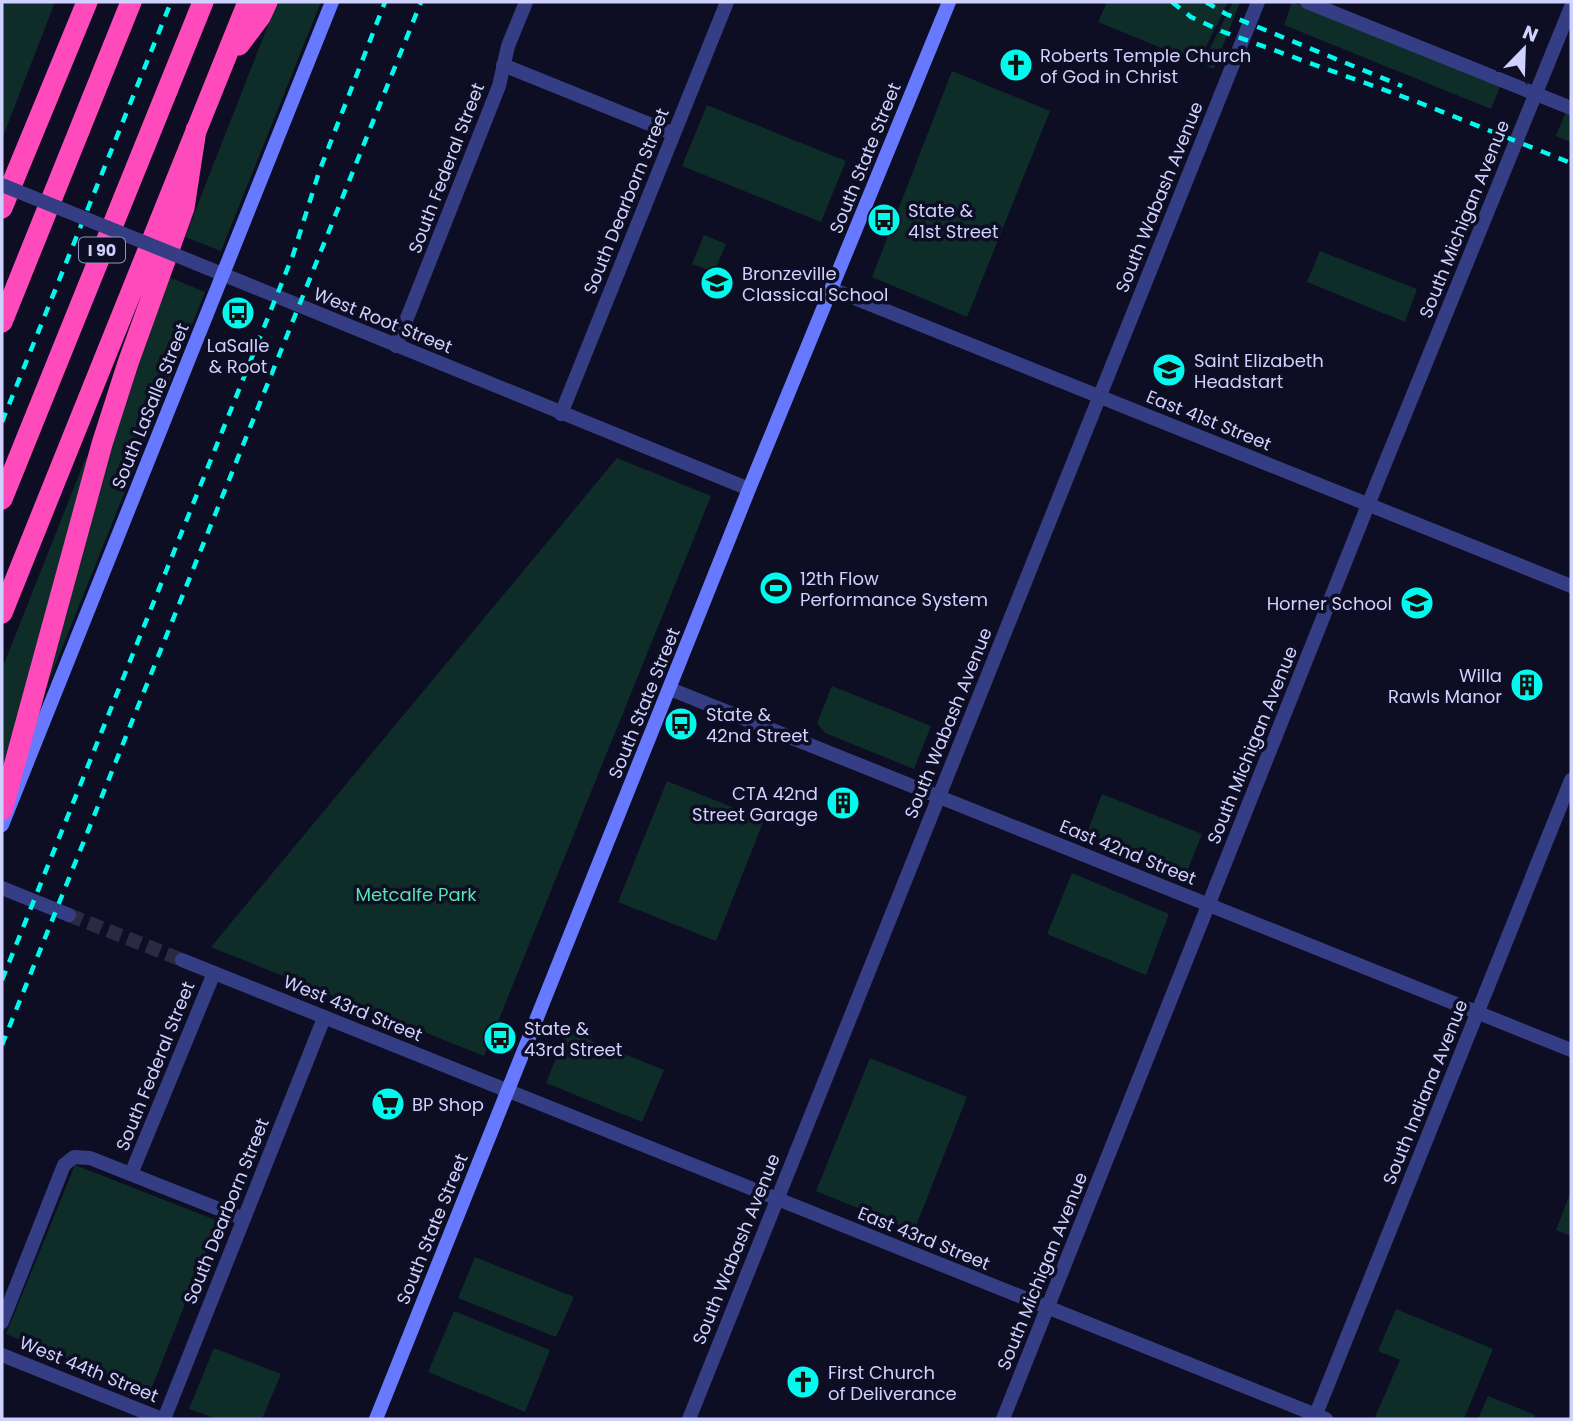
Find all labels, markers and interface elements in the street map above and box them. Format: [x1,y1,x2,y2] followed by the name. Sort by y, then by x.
[1489,14,1559,84] north arrow
[1519,19,1542,49] text: N
[1040,43,1251,89] place label: Roberts Temple Church of God in Christ
[997,46,1035,84] church icon: Roberts Temple Church of God in Christ
[402,79,490,257] street label: South Federal Street
[823,79,907,237] street label: South State Street
[1109,98,1209,296] street label: South Wabash Avenue
[577,104,675,298] street label: South Dearborn Street
[1413,116,1515,322] street label: South Michigan Avenue
[908,198,999,244] place label: State & 41st Street
[865,201,903,239] bus stop icon: State & 41st Street
[79,238,125,262] road number: I 90
[742,261,889,307] place label: Bronzeville Classical School
[698,264,736,302] school or university icon: Bronzeville Classical School
[310,281,456,359] street label: West Root Street
[219,294,257,332] bus stop icon: LaSalle & Root
[105,319,195,493] street label: South LaSalle Street
[207,333,269,379] place label: LaSalle & Root
[1194,348,1324,394] place label: Saint Elizabeth Headstart
[1150,351,1188,389] school or university icon: Saint Elizabeth Headstart
[1143,384,1275,456] street label: East 41st Street
[800,566,988,612] place label: 12th Flow Performance System
[757,569,795,607] sports icon: 12th Flow Performance System
[1398,584,1436,622] school or university icon: Horner School
[1267,591,1392,616] place label: Horner School
[602,624,686,782] street label: South State Street
[898,624,998,822] street label: South Wabash Avenue
[1201,642,1303,848] street label: South Michigan Avenue
[1388,663,1502,709] place label: Willa Rawls Manor
[1508,666,1546,704] building icon: Willa Rawls Manor
[706,702,809,748] place label: State & 42nd Street
[662,705,700,743] bus stop icon: State & 42nd Street
[692,781,818,827] place label: CTA 42nd Street Garage
[824,784,862,822] building icon: CTA 42nd Street Garage
[1056,813,1200,891] street label: East 42nd Street
[355,882,477,907] park label: Metcalfe Park
[280,969,426,1047] street label: West 43rd Street
[110,977,200,1155] street label: South Federal Street
[1376,996,1474,1188] street label: South Indiana Avenue
[524,1016,622,1062] place label: State & 43rd Street
[481,1019,519,1057] bus stop icon: State & 43rd Street
[369,1085,407,1123] supermarket icon: BP Shop
[412,1092,484,1117] place label: BP Shop
[177,1114,275,1308] street label: South Dearborn Street
[390,1150,474,1308] street label: South State Street
[686,1150,786,1348] street label: South Wabash Avenue
[991,1168,1093,1374] street label: South Michigan Avenue
[854,1200,994,1276] street label: East 43rd Street
[16,1330,162,1408] street label: West 44th Street
[828,1360,957,1406] place label: First Church of Deliverance
[784,1363,822,1401] church icon: First Church of Deliverance

